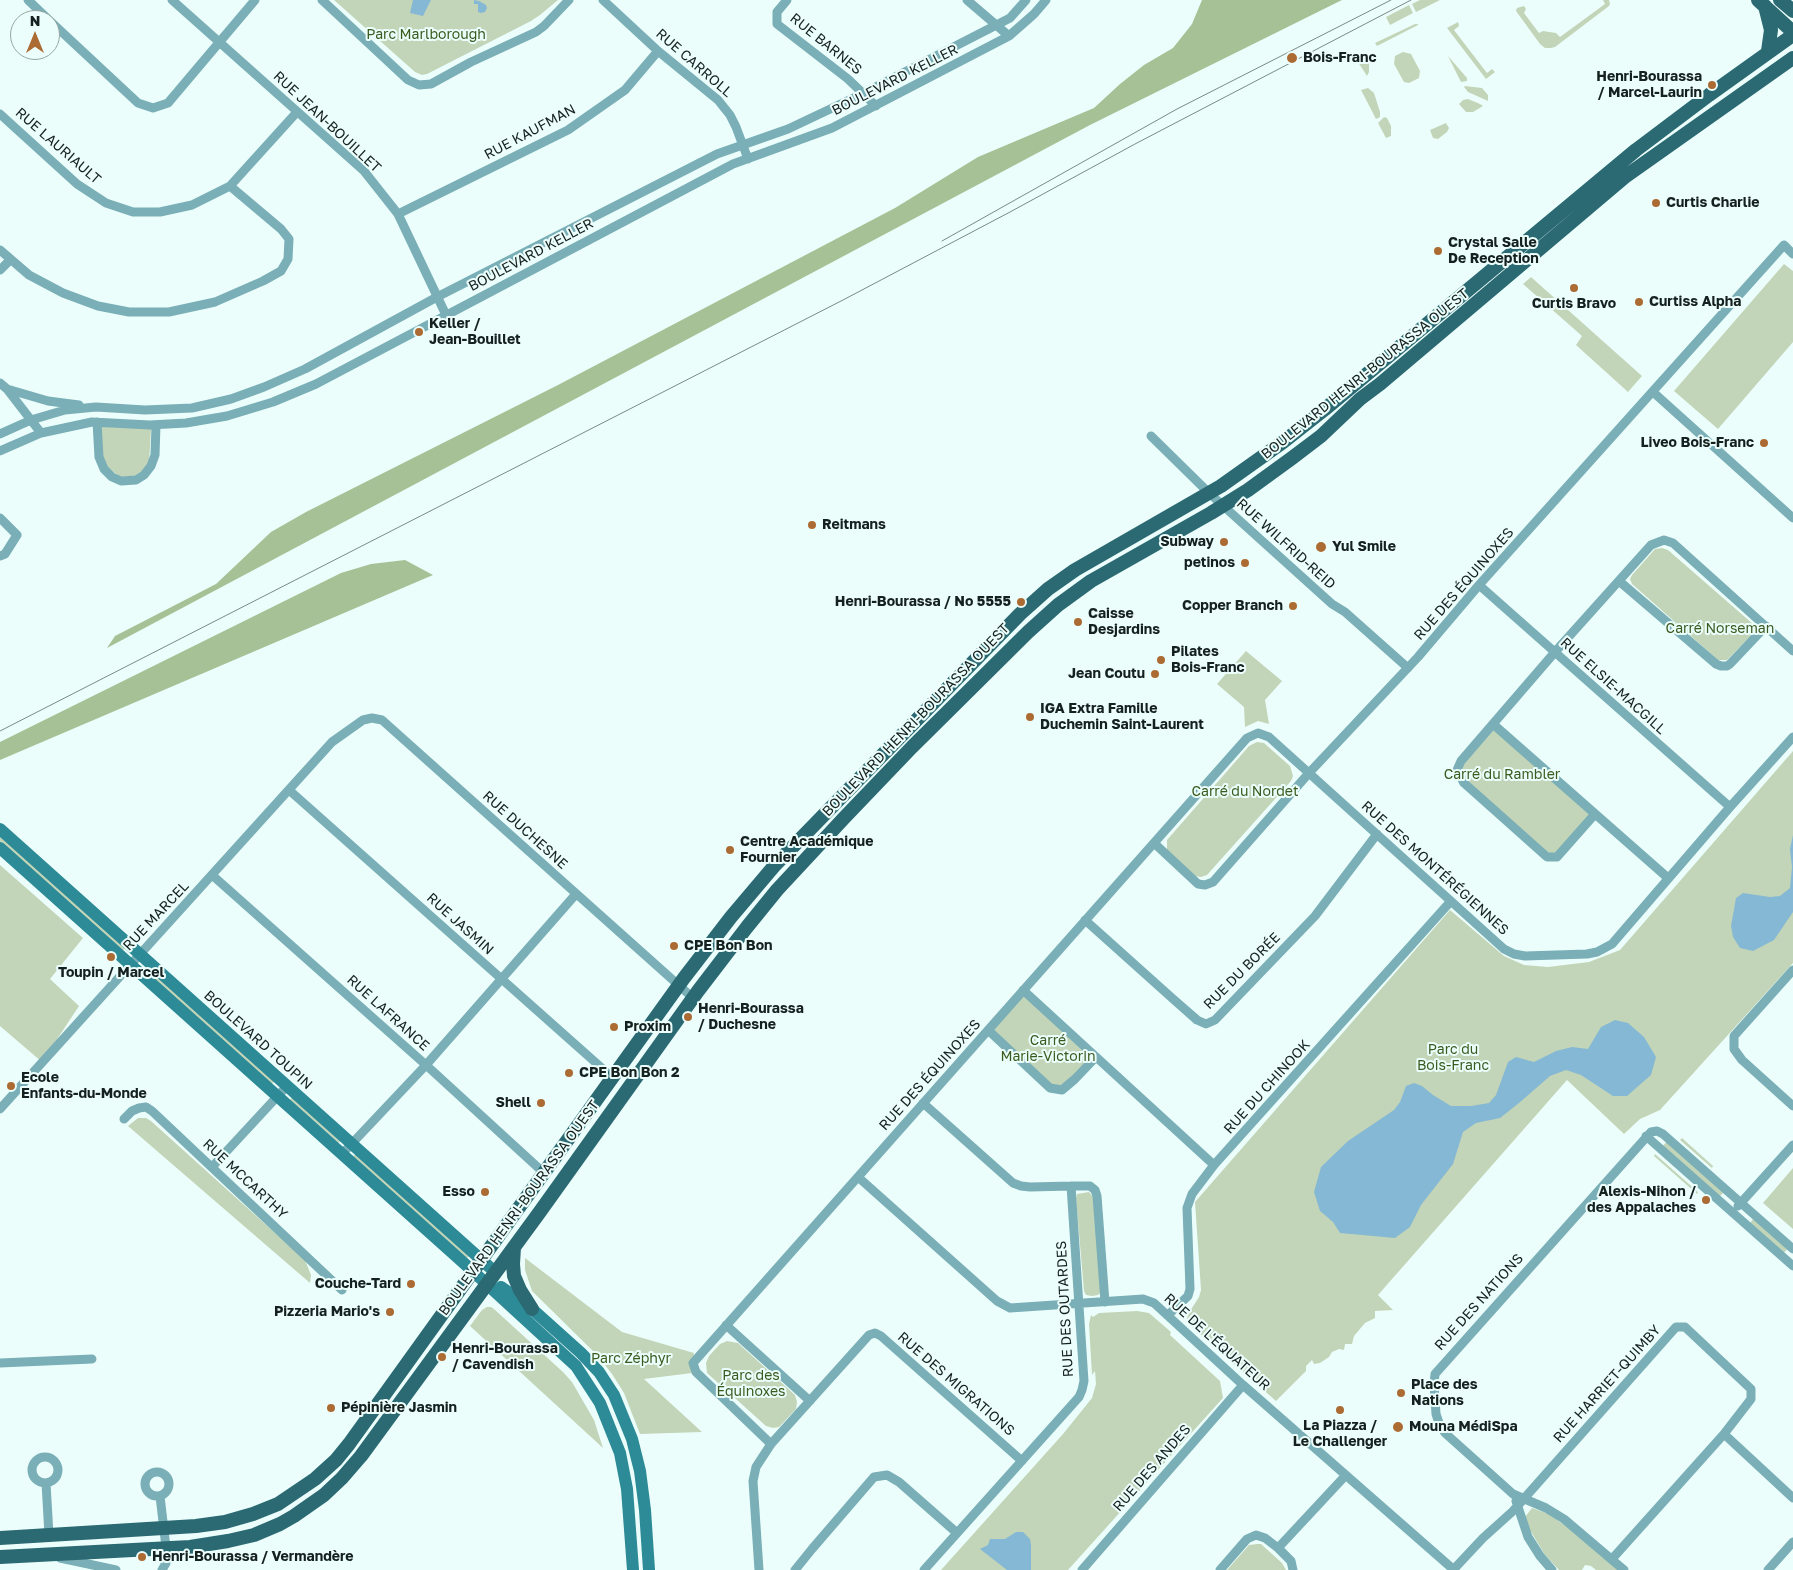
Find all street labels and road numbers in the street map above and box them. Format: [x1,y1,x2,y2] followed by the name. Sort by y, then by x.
[787,10,865,78] street label: RUE BARNES
[652,25,736,101] street label: RUE CARROLL
[829,41,961,119] street label: BOULEVARD KELLER
[270,68,384,176] street label: RUE JEAN-BOUILLET
[481,101,579,163] street label: RUE KAUFMAN
[12,104,104,188] street label: RUE LAURIAULT
[466,215,596,295] street label: BOULEVARD KELLER
[1258,285,1472,463] street label: BOULEVARD HENRI-BOURASSA OUEST
[1233,495,1339,593] street label: RUE WILFRID-REID
[1411,524,1517,644] street label: RUE DES ÉQUINOXES
[819,620,1013,820] street label: BOULEVARD HENRI-BOURASSA OUEST
[1557,634,1669,738] street label: RUE ELSIE-MACGILL
[479,787,571,873] street label: RUE DUCHESNE
[1358,797,1512,939] street label: RUE DES MONTÉRÉGIENNES
[120,878,192,954] street label: RUE MARCEL
[423,890,497,958] street label: RUE JASMIN
[1200,929,1284,1013] street label: RUE DU BORÉE
[343,972,433,1054] street label: RUE LAFRANCE
[200,987,316,1093] street label: BOULEVARD TOUPIN
[876,1016,984,1134] street label: RUE DES ÉQUINOXES
[1220,1037,1314,1137] street label: RUE DU CHINOOK
[435,1097,603,1319] street label: BOULEVARD HENRI-BOURASSA OUEST
[199,1136,291,1222] street label: RUE MCCARTHY
[1053,1240,1077,1378] street label: RUE DES OUTARDES
[1431,1250,1527,1354] street label: RUE DES NATIONS
[1160,1290,1274,1394] street label: RUE DE L'ÉQUATEUR
[1550,1322,1664,1446] street label: RUE HARRIET-QUIMBY
[894,1329,1018,1439] street label: RUE DES MIGRATIONS
[1110,1421,1194,1515] street label: RUE DES ANDES

